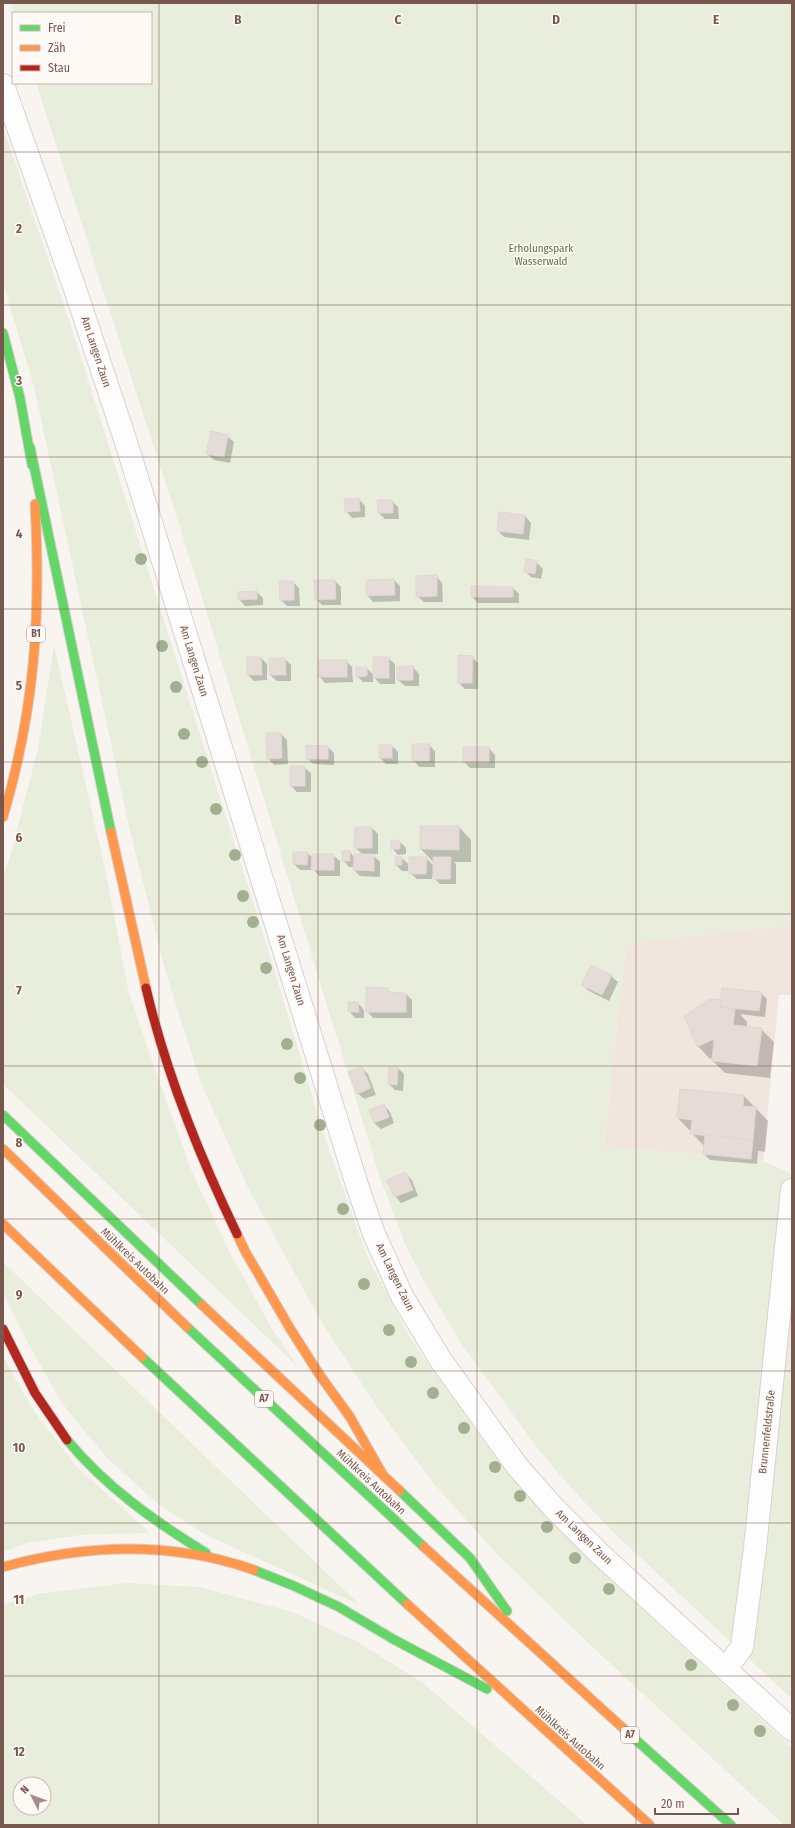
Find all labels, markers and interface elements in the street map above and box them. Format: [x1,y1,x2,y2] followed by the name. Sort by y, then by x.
[12,12,152,84] legend
[234,12,242,27] text: B
[395,12,402,27] text: C
[552,12,560,27] text: D
[713,12,719,27] text: E
[48,21,66,35] text: Frei
[48,41,66,55] text: Zäh
[48,61,70,75] text: Stau
[15,221,22,236] text: 2
[509,242,574,268] park label: Erholungspark Wasserwald
[78,315,114,389] street label: Am Langen Zaun
[15,373,22,388] text: 3
[16,526,23,541] text: 4
[177,624,211,698] street label: Am Langen Zaun
[27,626,45,642] road number: B1
[16,678,22,693] text: 5
[16,830,23,845] text: 6
[274,933,308,1007] street label: Am Langen Zaun
[16,983,22,998] text: 7
[16,1135,23,1150] text: 8
[98,1225,172,1297] street label: Mühlkreis Autobahn
[373,1241,417,1313] street label: Am Langen Zaun
[16,1287,23,1302] text: 9
[756,1389,778,1475] street label: Brunnenfeldstraße
[255,1391,273,1407] road number: A7
[13,1440,25,1455] text: 10
[334,1447,408,1517] street label: Mühlkreis Autobahn
[553,1507,615,1567] street label: Am Langen Zaun
[14,1592,24,1607] text: 11
[532,1703,608,1773] street label: Mühlkreis Autobahn
[621,1727,639,1743] road number: A7
[13,1744,25,1759] text: 12
[12,1776,52,1816] north arrow
[18,1783,32,1796] text: N
[655,1790,738,1816] scale bar
[661,1797,685,1811] text: 20 m

